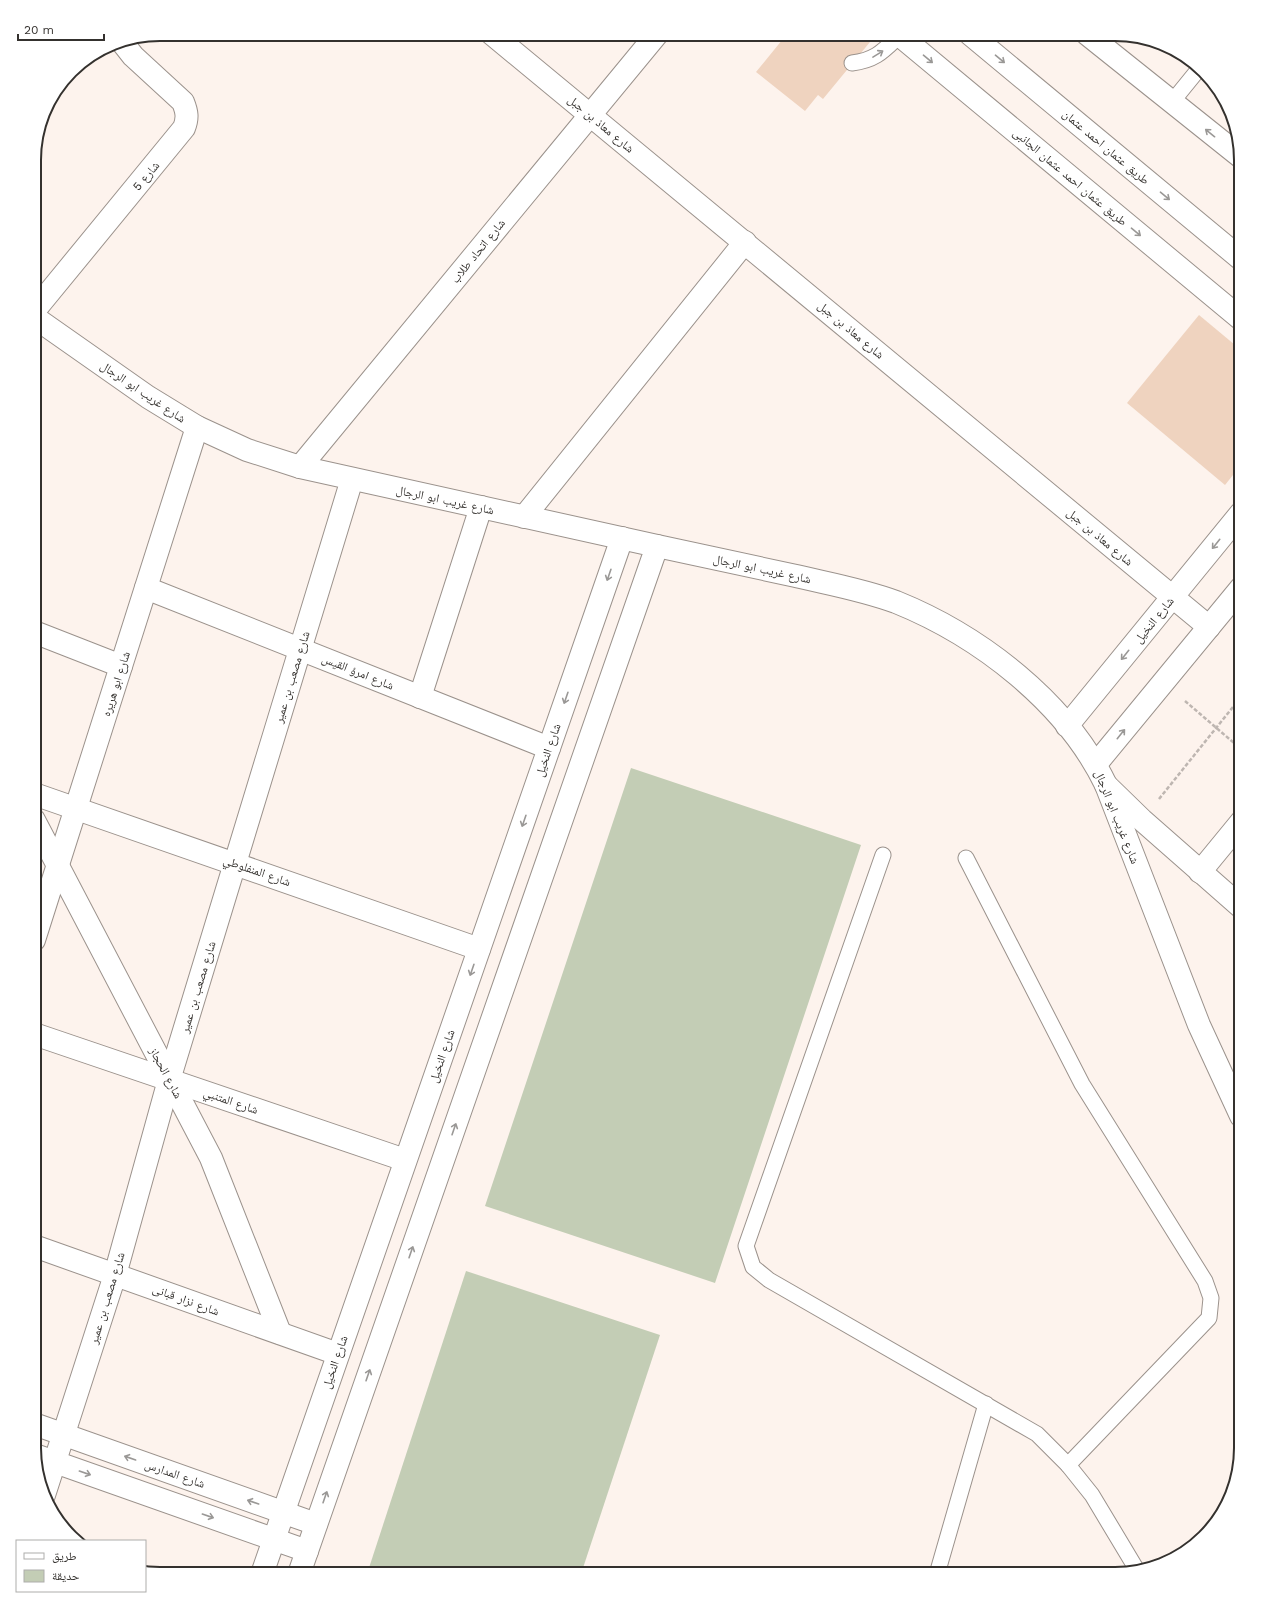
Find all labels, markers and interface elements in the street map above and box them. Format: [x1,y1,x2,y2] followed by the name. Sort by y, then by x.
[18,16,104,42] scale bar
[24,23,54,37] text: 20 m
[872,50,883,58] one-way arrow
[923,55,933,64] one-way arrow
[995,55,1005,64] one-way arrow
[564,92,637,157] street label: شارع معاذ بن جبل
[1060,107,1152,188] street label: طريق عثمان احمد عثمان
[1010,125,1130,229] street label: طريق عثمان احمد عثمان الجانبى
[1205,129,1216,137] one-way arrow
[130,158,163,194] street label: شارع 5
[1159,191,1170,200] one-way arrow
[448,216,509,287] street label: شارع اتحاد طلاب
[1130,227,1141,236] one-way arrow
[814,298,887,363] street label: شارع معاذ بن جبل
[97,358,188,427] street label: شارع غريب ابو الرجال
[395,483,495,518] street label: شارع غريب ابو الرجال
[1063,505,1136,570] street label: شارع معاذ بن جبل
[1212,538,1221,549] one-way arrow
[712,552,812,587] street label: شارع غريب ابو الرجال
[605,569,613,581] one-way arrow
[1131,594,1178,646] street label: شارع النخيل
[271,629,314,726] street label: شارع مصعب بن عمير
[99,650,134,719] street label: شارع ابو هريره
[1121,650,1130,660] one-way arrow
[320,651,396,694] street label: شارع امرؤ القيس
[562,691,570,703] one-way arrow
[532,722,565,779] street label: شارع النخيل
[1116,729,1125,740] one-way arrow
[1091,768,1142,866] street label: شارع غريب ابو الرجال
[519,814,527,826] one-way arrow
[221,853,293,892] street label: شارع المنفلوطي
[177,939,220,1036] street label: شارع مصعب بن عمير
[467,963,475,975] one-way arrow
[426,1028,459,1085] street label: شارع النخيل
[145,1044,185,1102] street label: شارع الحجاز
[201,1085,260,1120] street label: شارع المتنبي
[450,1124,458,1136] one-way arrow
[408,1245,415,1258] one-way arrow
[86,1250,129,1347] street label: شارع مصعب بن عمير
[150,1281,221,1319] street label: شارع نزار قبانى
[319,1334,352,1391] street label: شارع النخيل
[365,1368,372,1381] one-way arrow
[125,1454,137,1462] one-way arrow
[143,1457,207,1492] street label: شارع المدارس
[79,1470,92,1477] one-way arrow
[322,1492,330,1504] one-way arrow
[247,1497,259,1505] one-way arrow
[201,1513,214,1520] one-way arrow
[16,1540,146,1592] legend
[52,1549,77,1563] text: طريق
[52,1569,80,1583] text: حديقة

